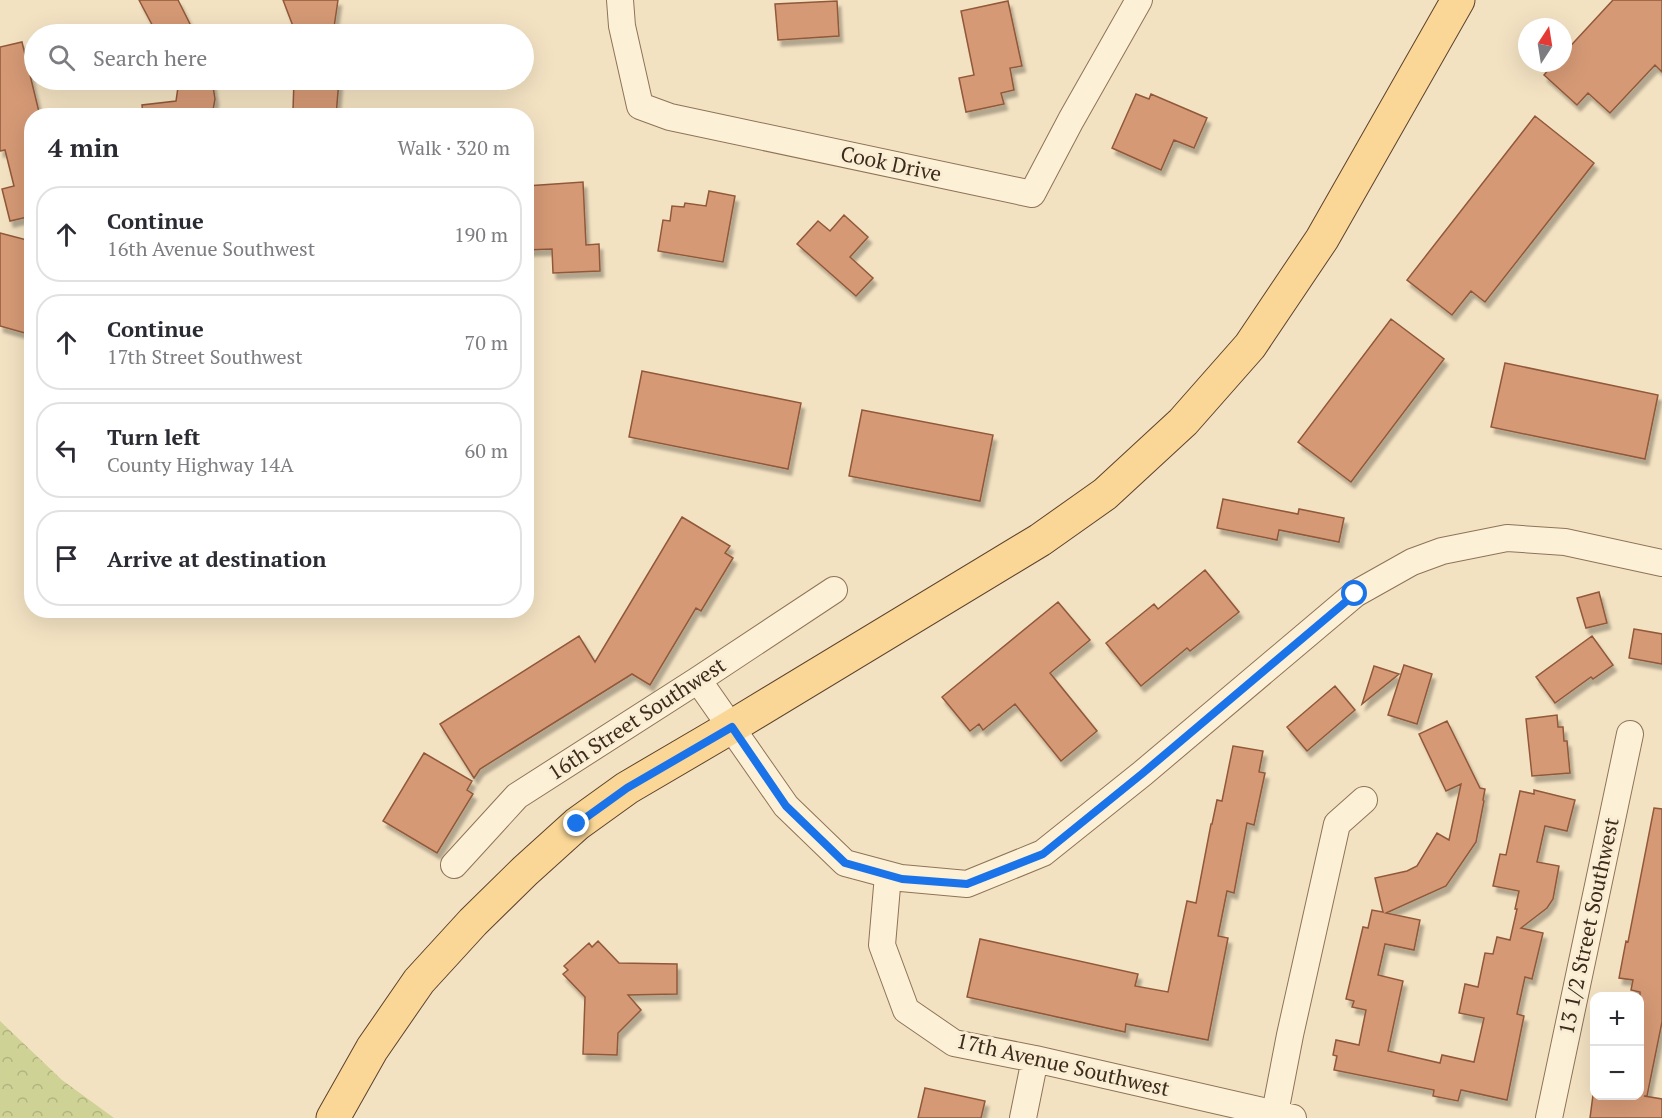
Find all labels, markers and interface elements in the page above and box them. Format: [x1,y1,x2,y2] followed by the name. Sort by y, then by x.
[1518,18,1572,72] north arrow
[24,24,534,90] search box
[45,41,78,74] icon: search
[93,43,207,72] text: Search here
[48,130,119,164] text: 4 min
[398,134,510,161] text: Walk · 320 m
[838,139,944,187] street label: Cook Drive
[107,206,204,235] text: Continue
[50,218,83,251] icon: ahead
[454,221,508,248] text: 190 m
[107,235,315,262] text: 16th Avenue Southwest
[107,314,204,343] text: Continue
[50,326,83,359] icon: ahead
[465,329,508,356] text: 70 m
[107,343,303,370] text: 17th Street Southwest
[107,422,200,451] text: Turn left
[50,434,83,467] icon: left
[465,437,508,464] text: 60 m
[107,451,294,478] text: County Highway 14A
[50,542,83,575] icon: arrive
[107,544,326,573] text: Arrive at destination
[1341,580,1367,606] route start
[542,650,731,786] street label: 16th Street Southwest
[563,810,589,836] route end
[1551,815,1625,1037] street label: 13 1/2 Street Southwest
[1590,992,1644,1100] map controls
[1590,992,1644,1046] button: +
[954,1026,1173,1102] street label: 17th Avenue Southwest
[1590,1046,1644,1100] button: −

